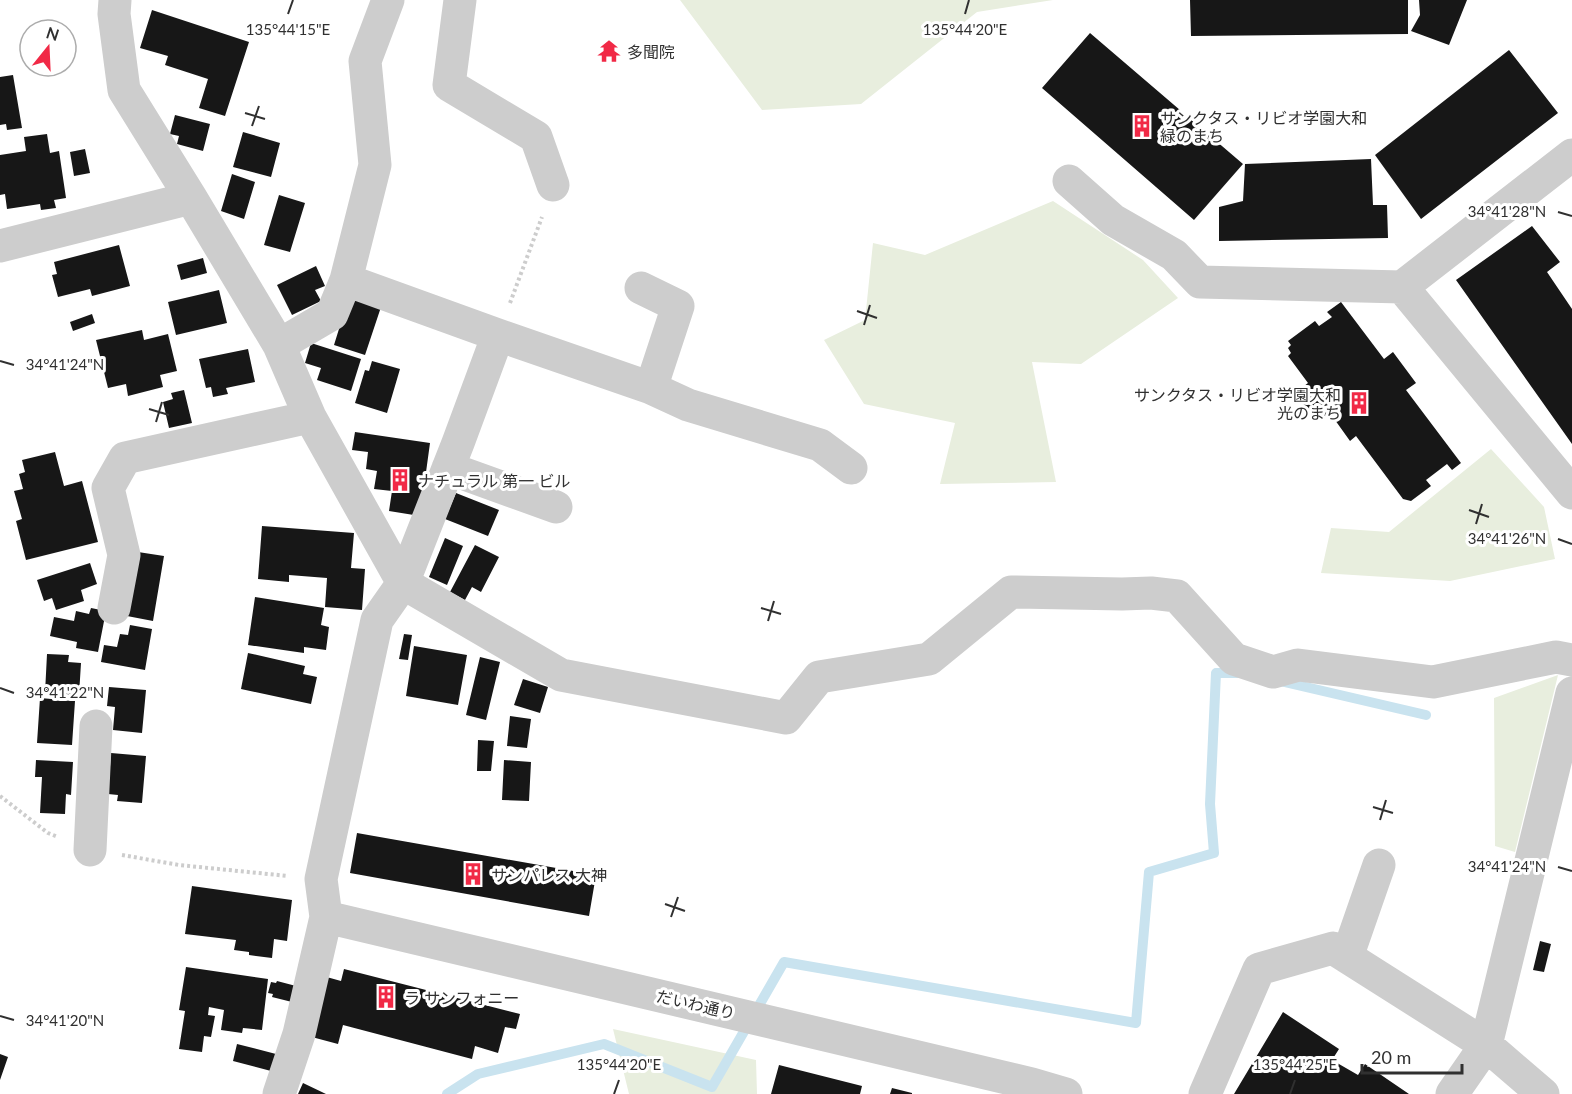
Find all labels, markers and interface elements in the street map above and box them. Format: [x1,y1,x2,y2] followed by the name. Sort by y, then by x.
[18,18,78,78] north arrow
[246,20,330,38] text: 135°44'15"E
[923,20,1007,38] text: 135°44'20"E
[44,22,62,44] text: N
[596,38,622,64] temple icon: 多聞院
[627,42,675,61] place label: 多聞院
[1160,108,1367,145] place label: サンクタス・リビオ学園大和 緑のまち
[1129,113,1155,139] building icon: サンクタス・リビオ学園大和 緑のまち
[1468,202,1546,220] text: 34°41'28"N
[26,355,104,373] text: 34°41'24"N
[1134,385,1341,422] place label: サンクタス・リビオ学園大和 光のまち
[1346,390,1372,416] building icon: サンクタス・リビオ学園大和 光のまち
[387,467,413,493] building icon: ナチュラル 第一 ビル
[418,471,570,490] place label: ナチュラル 第一 ビル
[1468,529,1546,547] text: 34°41'26"N
[26,683,104,701] text: 34°41'22"N
[1468,857,1546,875] text: 34°41'24"N
[460,861,486,887] building icon: サンパレス 大神
[491,865,607,884] place label: サンパレス 大神
[373,984,399,1010] building icon: ラ サンフォニー
[655,986,737,1022] street label: だいわ通り
[404,988,520,1007] place label: ラ サンフォニー
[26,1011,104,1029] text: 34°41'20"N
[1362,1037,1462,1075] scale bar
[1371,1046,1411,1068] text: 20 m
[577,1055,661,1073] text: 135°44'20"E
[1253,1055,1337,1073] text: 135°44'25"E

